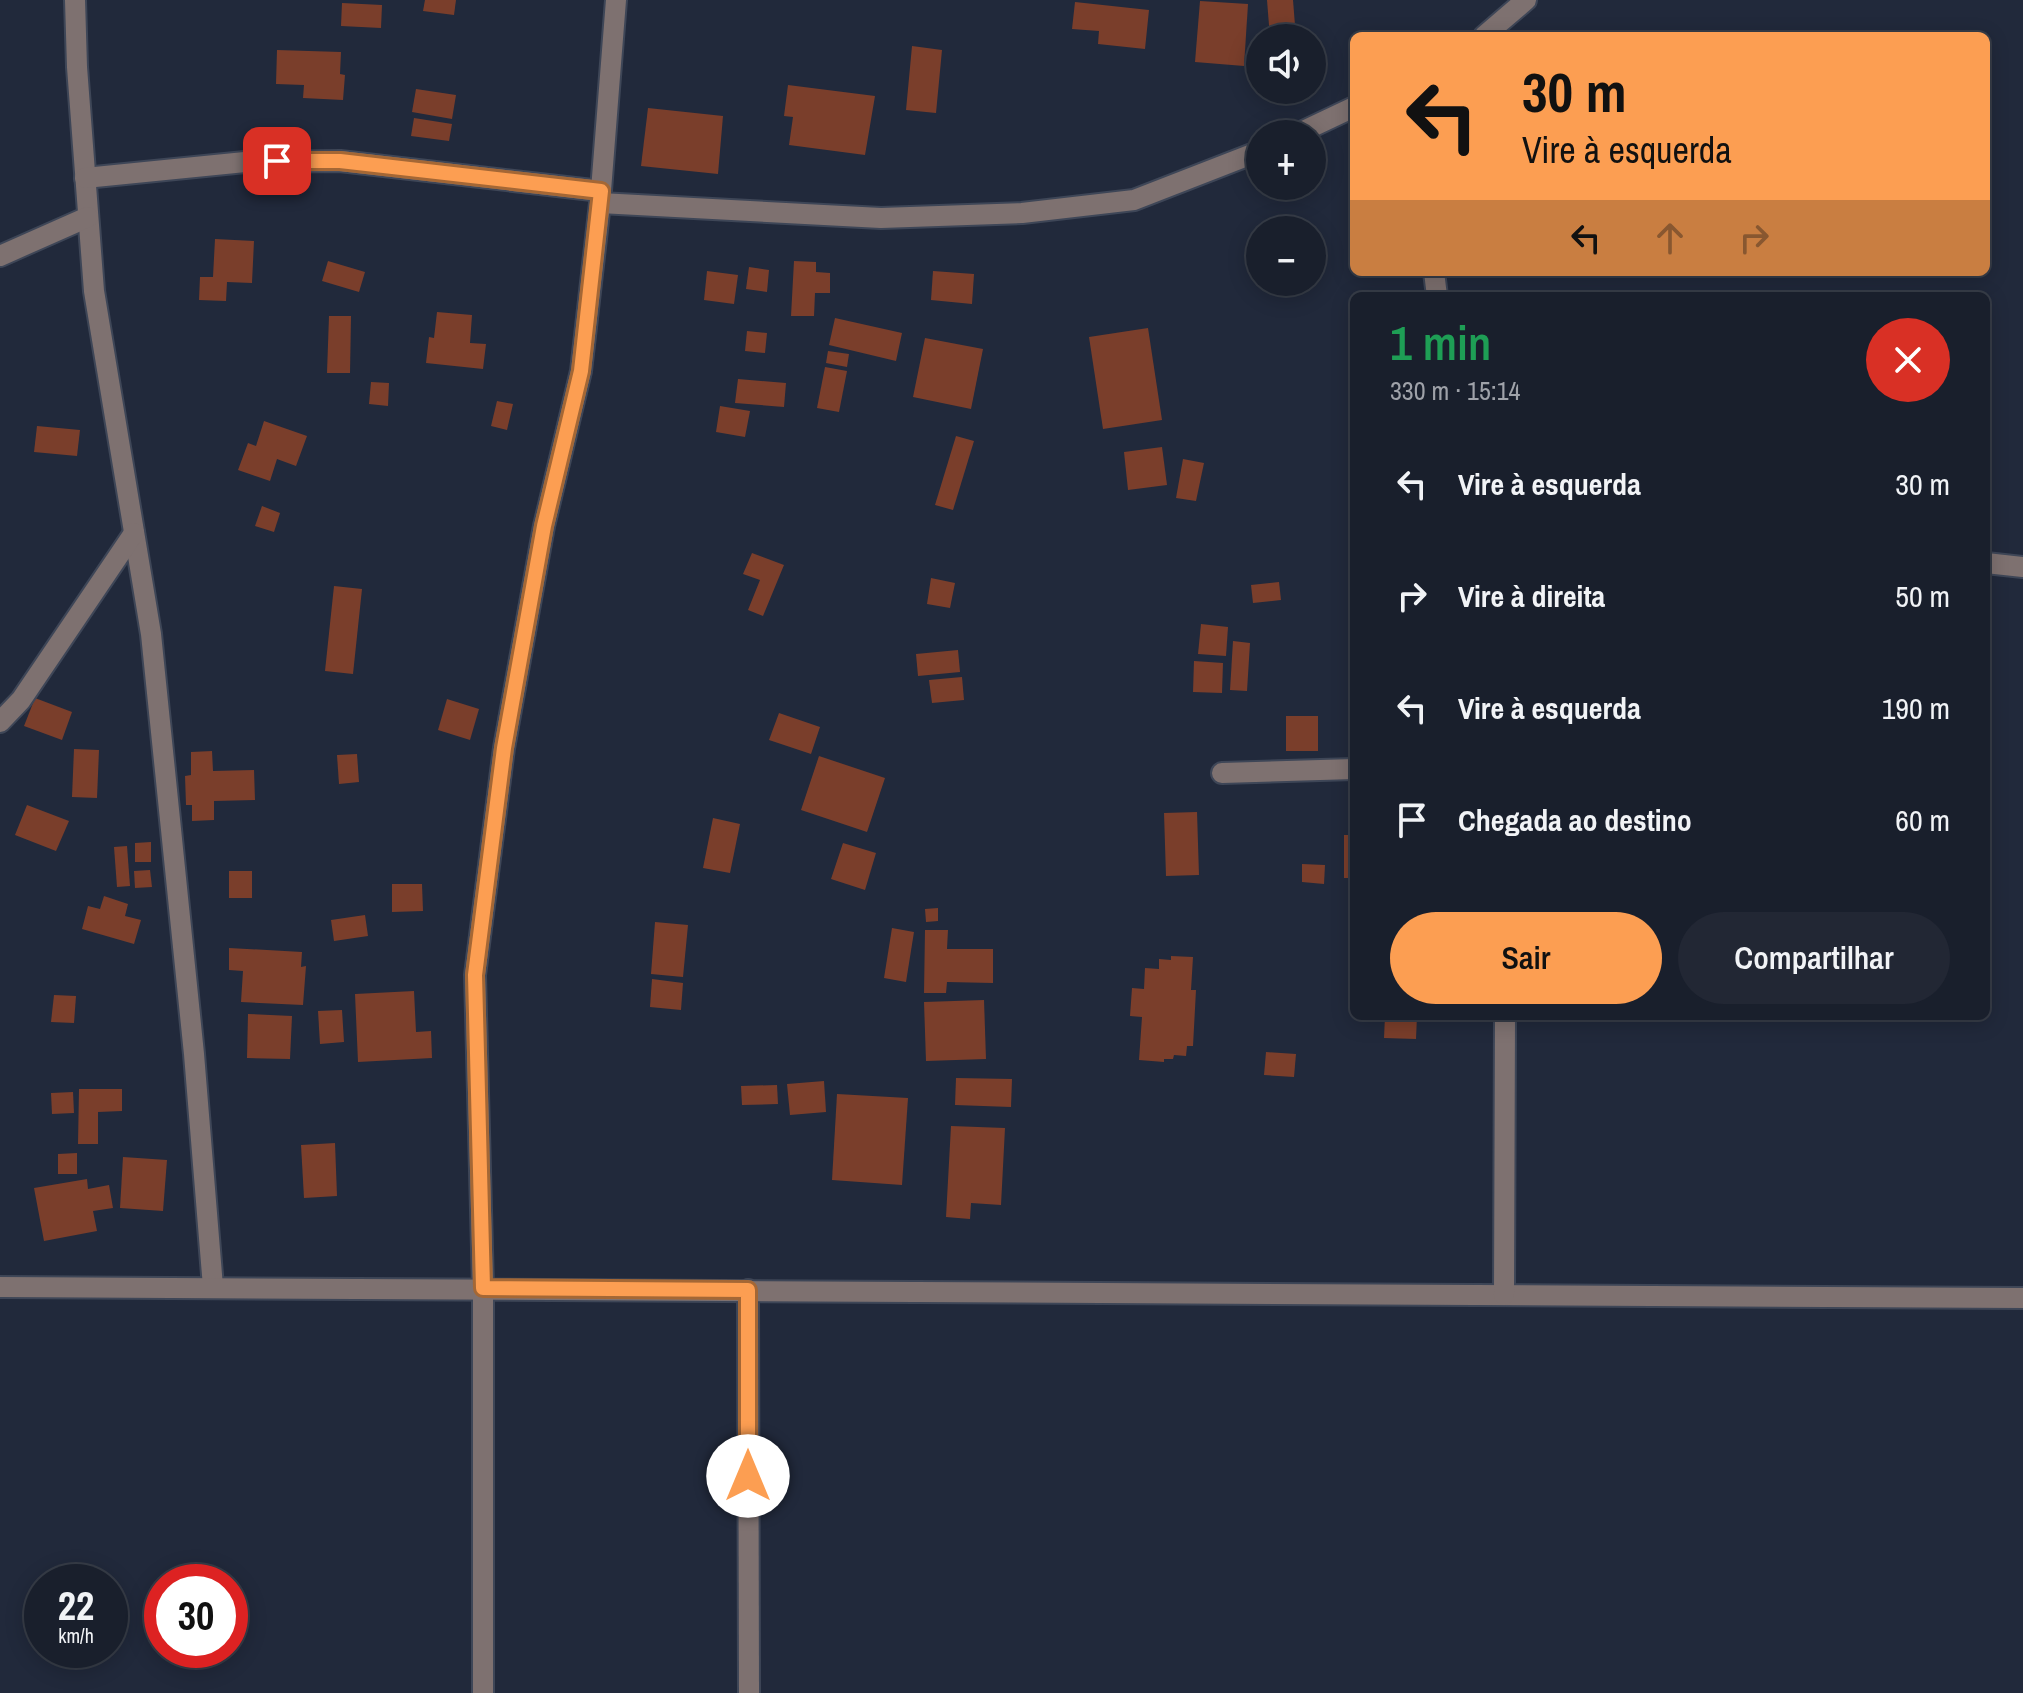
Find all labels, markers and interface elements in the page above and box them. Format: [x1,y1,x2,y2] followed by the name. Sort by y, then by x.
[1246,24,1326,296] map controls
[1246,24,1326,104] button: sound
[1522,54,1627,129] text: 30 m
[1390,64,1494,168] icon: left
[1246,120,1326,200] button: +
[1522,126,1732,174] text: Vire à esquerda
[243,127,311,195] pin
[255,139,299,183] icon: arrive
[1246,216,1326,296] button: −
[1564,216,1608,260] icon: left
[1648,216,1692,260] icon: ahead
[1732,216,1776,260] icon: right
[1390,310,1491,375] text: 1 min
[1866,318,1950,402] button: close
[1390,373,1520,408] text: 330 m · 15:14
[1390,462,1434,506] icon: left
[1458,464,1641,504] text: Vire à esquerda
[1895,464,1950,504] text: 30 m
[1390,574,1434,618] icon: right
[1458,576,1605,616] text: Vire à direita
[1895,576,1950,616] text: 50 m
[1390,686,1434,730] icon: left
[1458,688,1641,728] text: Vire à esquerda
[1882,688,1950,728] text: 190 m
[1390,798,1434,842] icon: arrive
[1458,800,1692,840] text: Chegada ao destino
[1895,800,1950,840] text: 60 m
[1390,912,1662,1004] button: Sair
[1678,912,1950,1004] button: Compartilhar
[706,1434,790,1518] position arrow
[144,1564,248,1668] speed limit sign: 30
[58,1579,94,1632] text: 22
[58,1622,94,1649] text: km/h

